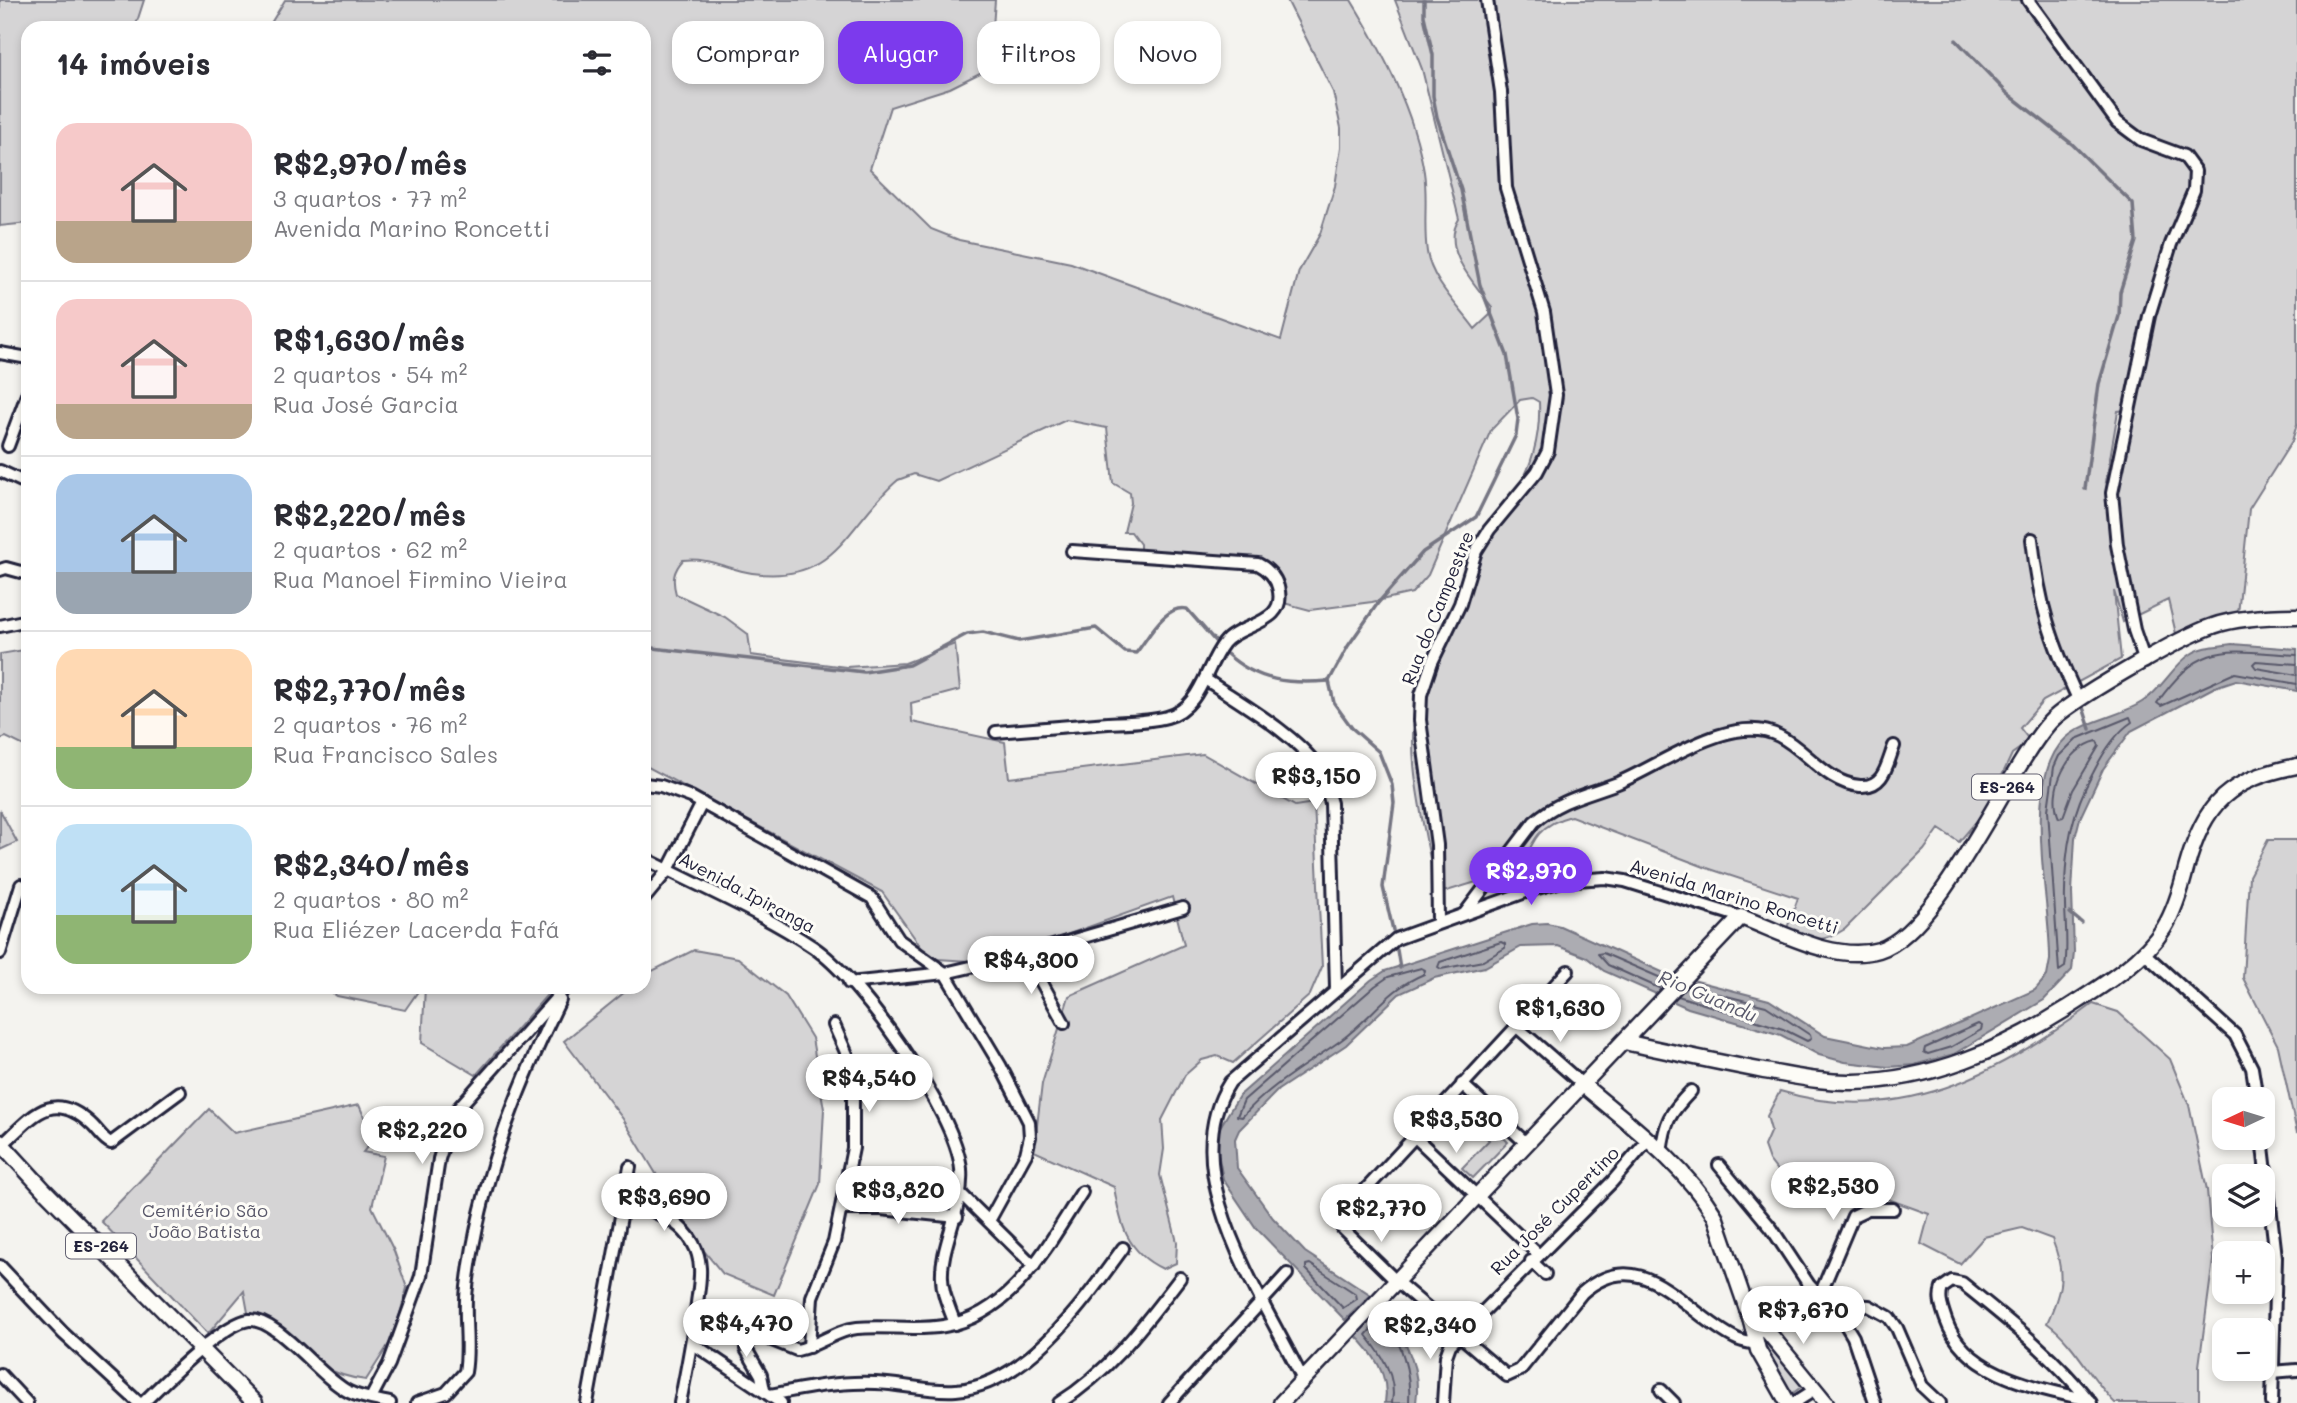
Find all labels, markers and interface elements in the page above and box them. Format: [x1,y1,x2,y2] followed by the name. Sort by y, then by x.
[672,21,824,84] chip: Comprar
[838,21,963,84] chip: Alugar
[977,21,1100,84] chip: Filtros
[1114,21,1221,84] chip: Novo
[56,43,211,83] text: 14 imóveis
[578,44,616,82] icon: filters
[273,143,467,183] text: R$2,970/mês
[112,151,196,235] icon: home
[273,183,467,213] text: 3 quartos · 77 m²
[273,213,550,243] text: Avenida Marino Roncetti
[273,319,465,359] text: R$1,630/mês
[112,327,196,411] icon: home
[273,359,467,389] text: 2 quartos · 54 m²
[273,389,459,419] text: Rua José Garcia
[273,494,466,534] text: R$2,220/mês
[112,502,196,586] icon: home
[1395,527,1479,688] street label: Rua do Campestre
[273,534,467,564] text: 2 quartos · 62 m²
[273,564,568,594] text: Rua Manoel Firmino Vieira
[273,669,466,709] text: R$2,770/mês
[112,677,196,761] icon: home
[273,709,467,739] text: 2 quartos · 76 m²
[273,739,498,769] text: Rua Francisco Sales
[1251,752,1381,812] pin: R$3,150
[1271,760,1361,790] text: R$3,150
[1972,774,2042,800] road number: ES-264
[273,844,470,884] text: R$2,340/mês
[675,846,820,938] street label: Avenida Ipiranga
[1466,848,1596,907] pin: R$2,970
[112,852,196,936] icon: home
[1627,853,1842,939] street label: Avenida Marino Roncetti
[1485,855,1577,885] text: R$2,970
[273,884,469,914] text: 2 quartos · 80 m²
[273,914,560,944] text: Rua Eliézer Lacerda Fafá
[966,936,1096,996] pin: R$4,300
[983,944,1079,974] text: R$4,300
[1655,964,1761,1027] water label: Rio Guandu
[1495,984,1625,1044] pin: R$1,630
[1515,992,1605,1022] text: R$1,630
[804,1054,934,1114] pin: R$4,540
[822,1062,916,1092] text: R$4,540
[2212,1087,2275,1150] north arrow
[2212,1087,2275,1381] map controls
[1391,1096,1521,1155] pin: R$3,530
[1409,1103,1503,1133] text: R$3,530
[357,1106,487,1166] pin: R$2,220
[377,1114,467,1144] text: R$2,220
[1485,1141,1624,1280] street label: Rua José Cupertino
[1768,1162,1898,1222] pin: R$2,530
[2212,1164,2275,1227] button: layers
[833,1166,963,1226] pin: R$3,820
[1787,1170,1879,1200] text: R$2,530
[599,1174,729,1233] pin: R$3,690
[852,1174,944,1204] text: R$3,820
[617,1181,711,1211] text: R$3,690
[1316,1184,1446,1244] pin: R$2,770
[1336,1192,1426,1222] text: R$2,770
[142,1198,268,1243] park label: Cemitério São João Batista
[66,1234,136,1258] road number: ES-264
[2212,1241,2275,1304] button: +
[1738,1286,1868,1346] pin: R$7,670
[1757,1294,1849,1324] text: R$7,670
[681,1300,811,1359] pin: R$4,470
[1365,1302,1495,1361] pin: R$2,340
[699,1307,793,1337] text: R$4,470
[1383,1309,1477,1339] text: R$2,340
[2212,1318,2275,1381] button: −

